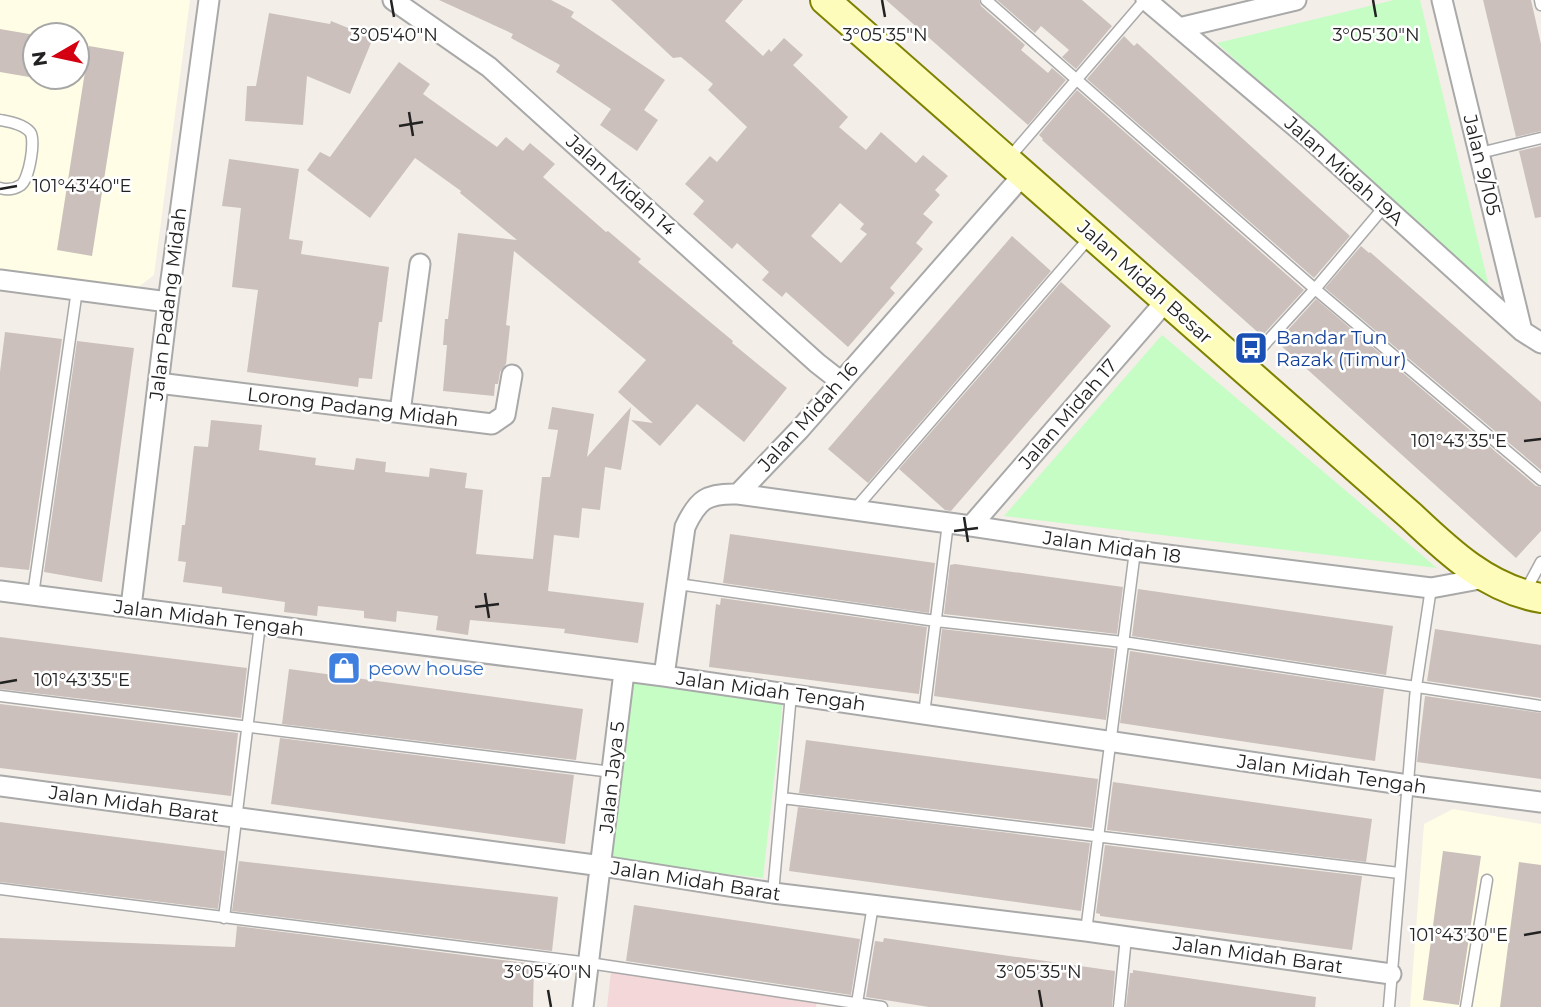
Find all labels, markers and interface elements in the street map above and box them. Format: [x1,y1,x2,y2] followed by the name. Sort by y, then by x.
[21,21,91,91] north arrow
[350,24,438,46] text: 3°05'40"N
[842,24,928,46] text: 3°05'35"N
[1332,24,1420,46] text: 3°05'30"N
[27,49,52,68] text: N
[1279,111,1408,231] street label: Jalan Midah 19A
[1458,111,1506,218] street label: Jalan 9/105
[561,129,681,240] street label: Jalan Midah 14
[33,175,131,197] text: 101°43'40"E
[145,206,191,403] street label: Jalan Padang Midah
[1072,215,1217,349] street label: Jalan Midah Besar
[1276,326,1407,371] place label: Bandar Tun Razak (Timur)
[1232,329,1270,367] bus stop icon: Bandar Tun Razak (Timur)
[1013,354,1122,474] street label: Jalan Midah 17
[752,358,863,477] street label: Jalan Midah 16
[246,383,460,431] street label: Lorong Padang Midah
[1411,430,1507,452] text: 101°43'35"E
[1041,526,1182,568] street label: Jalan Midah 18
[112,595,305,641] street label: Jalan Midah Tengah
[325,649,363,687] shop icon: peow house
[368,657,484,680] place label: peow house
[674,666,867,716] street label: Jalan Midah Tengah
[34,669,130,691] text: 101°43'35"E
[595,720,629,835] street label: Jalan Jaya 5
[1235,749,1428,799] street label: Jalan Midah Tengah
[47,781,221,827] street label: Jalan Midah Barat
[609,856,783,906] street label: Jalan Midah Barat
[1410,924,1508,946] text: 101°43'30"E
[1171,932,1345,978] street label: Jalan Midah Barat
[504,961,592,983] text: 3°05'40"N
[996,961,1082,983] text: 3°05'35"N

